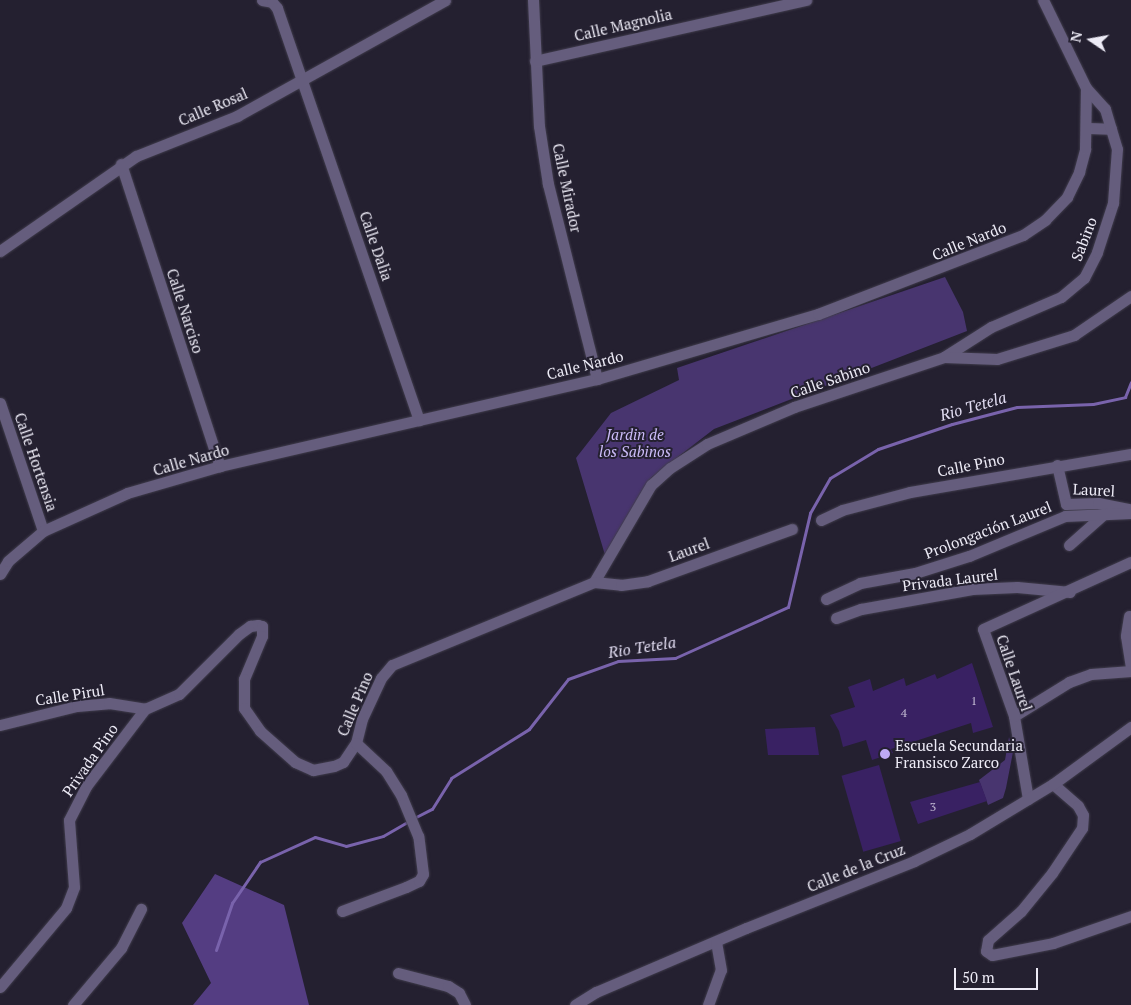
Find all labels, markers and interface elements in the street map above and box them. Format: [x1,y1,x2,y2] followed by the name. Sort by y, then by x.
[572,5,674,45] street label: Calle Magnolia
[1066,15,1116,65] north arrow
[1065,30,1086,44] text: N
[176,84,250,130] street label: Calle Rosal
[549,142,585,234] street label: Calle Mirador
[356,209,396,283] street label: Calle Dalia
[1067,215,1101,263] street label: Sabino
[929,218,1009,264] street label: Calle Nardo
[163,266,207,356] street label: Calle Narciso
[545,347,625,383] street label: Calle Nardo
[788,358,872,402] street label: Calle Sabino
[937,387,1009,425] water label: Rio Tetela
[11,410,61,514] street label: Calle Hortensia
[599,425,671,460] park label: Jardin de los Sabinos
[151,441,231,479] street label: Calle Nardo
[936,450,1006,480] street label: Calle Pino
[1072,480,1116,500] street label: Laurel
[922,497,1054,563] street label: Prolongación Laurel
[666,534,712,566] street label: Laurel
[901,565,999,595] street label: Privada Laurel
[607,632,677,662] water label: Rio Tetela
[993,632,1035,714] street label: Calle Laurel
[333,669,377,739] street label: Calle Pino
[34,681,106,709] street label: Calle Pirul
[971,694,977,708] house number: 1
[901,706,907,720] house number: 4
[58,720,122,800] street label: Privada Pino
[895,736,1023,771] place label: Escuela Secundaria Fransisco Zarco
[879,748,891,760] marker: Escuela Secundaria Fransisco Zarco
[930,800,936,814] house number: 3
[804,840,908,896] street label: Calle de la Cruz
[956,958,1040,990] scale bar
[962,967,995,987] text: 50 m

